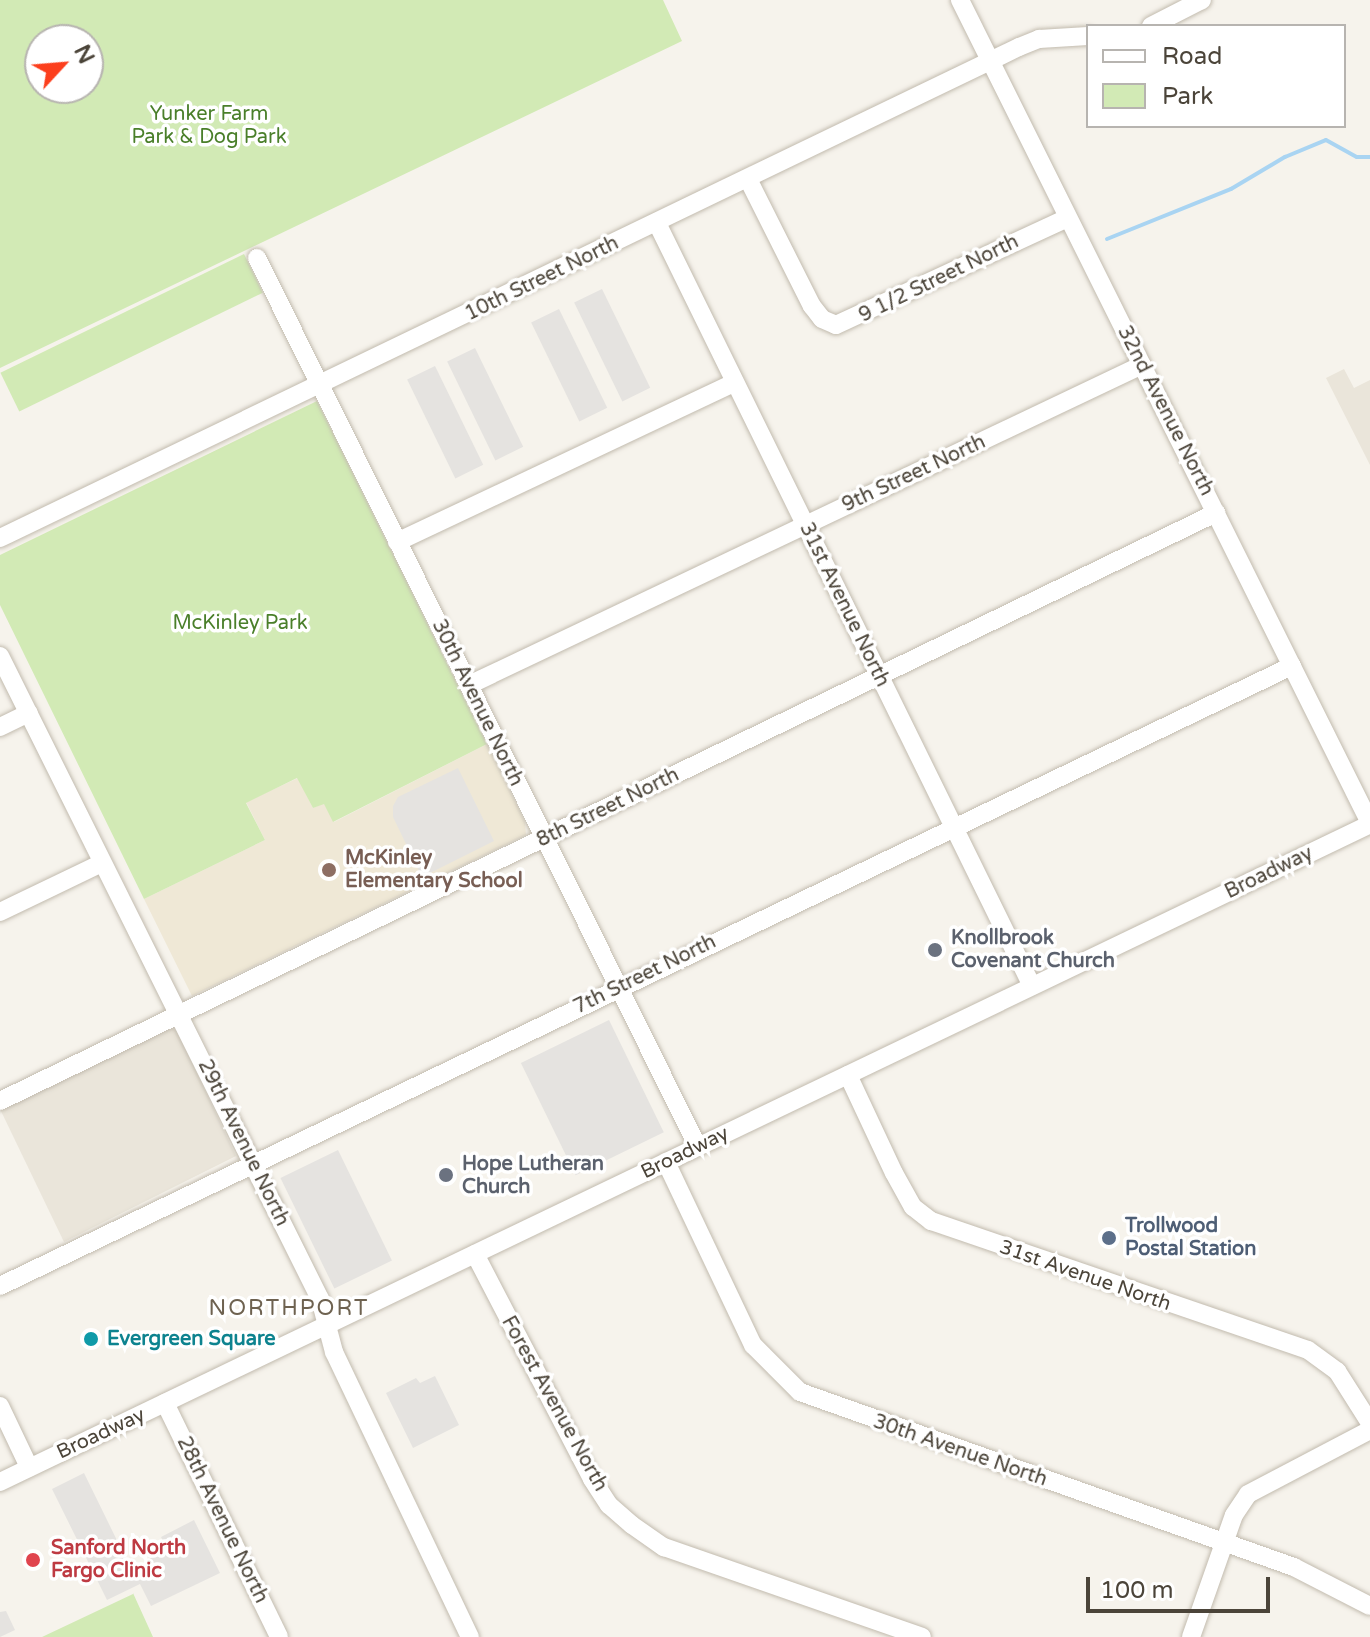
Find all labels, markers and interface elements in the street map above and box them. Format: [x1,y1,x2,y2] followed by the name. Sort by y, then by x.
[24,24,104,104] north arrow
[1086,24,1346,128] legend
[68,41,99,68] text: N
[1162,42,1222,71] text: Road
[1162,82,1213,111] text: Park
[131,103,287,150] park label: Yunker Farm Park & Dog Park
[855,230,1023,328] street label: 9 1/2 Street North
[461,231,623,327] street label: 10th Street North
[1112,322,1218,500] street label: 32nd Avenue North
[839,430,989,518] street label: 9th Street North
[794,519,894,691] street label: 31st Avenue North
[172,611,308,635] park label: McKinley Park
[426,616,528,790] street label: 30th Avenue North
[533,763,683,853] street label: 8th Street North
[1221,841,1317,905] street label: Broadway
[345,846,523,893] place label: McKinley Elementary School
[320,861,338,879] marker: McKinley Elementary School
[951,926,1115,973] place label: Knollbrook Covenant Church
[570,930,720,1020] street label: 7th Street North
[926,941,944,959] marker: Knollbrook Covenant Church
[192,1056,294,1230] street label: 29th Avenue North
[637,1121,733,1185] street label: Broadway
[462,1152,604,1199] place label: Hope Lutheran Church
[437,1166,455,1184] marker: Hope Lutheran Church
[1125,1214,1256,1261] place label: Trollwood Postal Station
[1100,1229,1118,1247] marker: Trollwood Postal Station
[996,1235,1174,1317] street label: 31st Avenue North
[209,1296,369,1322] district label: NORTHPORT
[496,1312,612,1496] street label: Forest Avenue North
[107,1327,276,1351] place label: Evergreen Square
[82,1330,100,1348] marker: Evergreen Square
[53,1403,149,1465] street label: Broadway
[870,1410,1050,1492] street label: 30th Avenue North
[171,1433,273,1607] street label: 28th Avenue North
[51,1536,186,1583] place label: Sanford North Fargo Clinic
[22,1549,44,1571] marker: Sanford North Fargo Clinic
[1090,1561,1274,1611] scale bar
[1100,1576,1174,1605] text: 100 m

